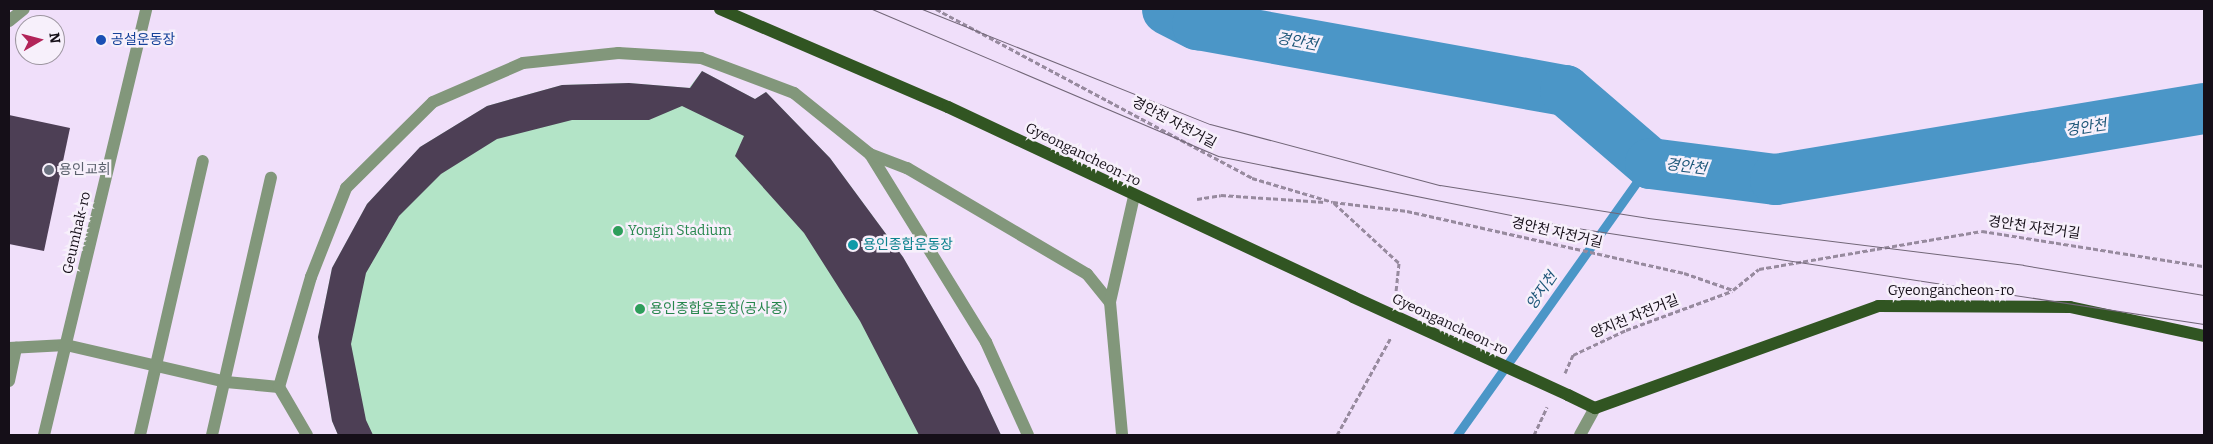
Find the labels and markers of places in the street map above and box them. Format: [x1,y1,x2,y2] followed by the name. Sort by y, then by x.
[111,32,175,48] place label: 공설운동장
[95,34,107,46] marker: 공설운동장
[59,162,111,178] place label: 용인교회
[43,164,55,176] marker: 용인교회
[628,223,732,239] place label: Yongin Stadium
[612,225,624,237] marker: Yongin Stadium
[863,237,953,253] place label: 용인종합운동장
[847,239,859,251] marker: 용인종합운동장
[650,301,787,317] place label: 용인종합운동장(공사중)
[634,303,646,315] marker: 용인종합운동장(공사중)

